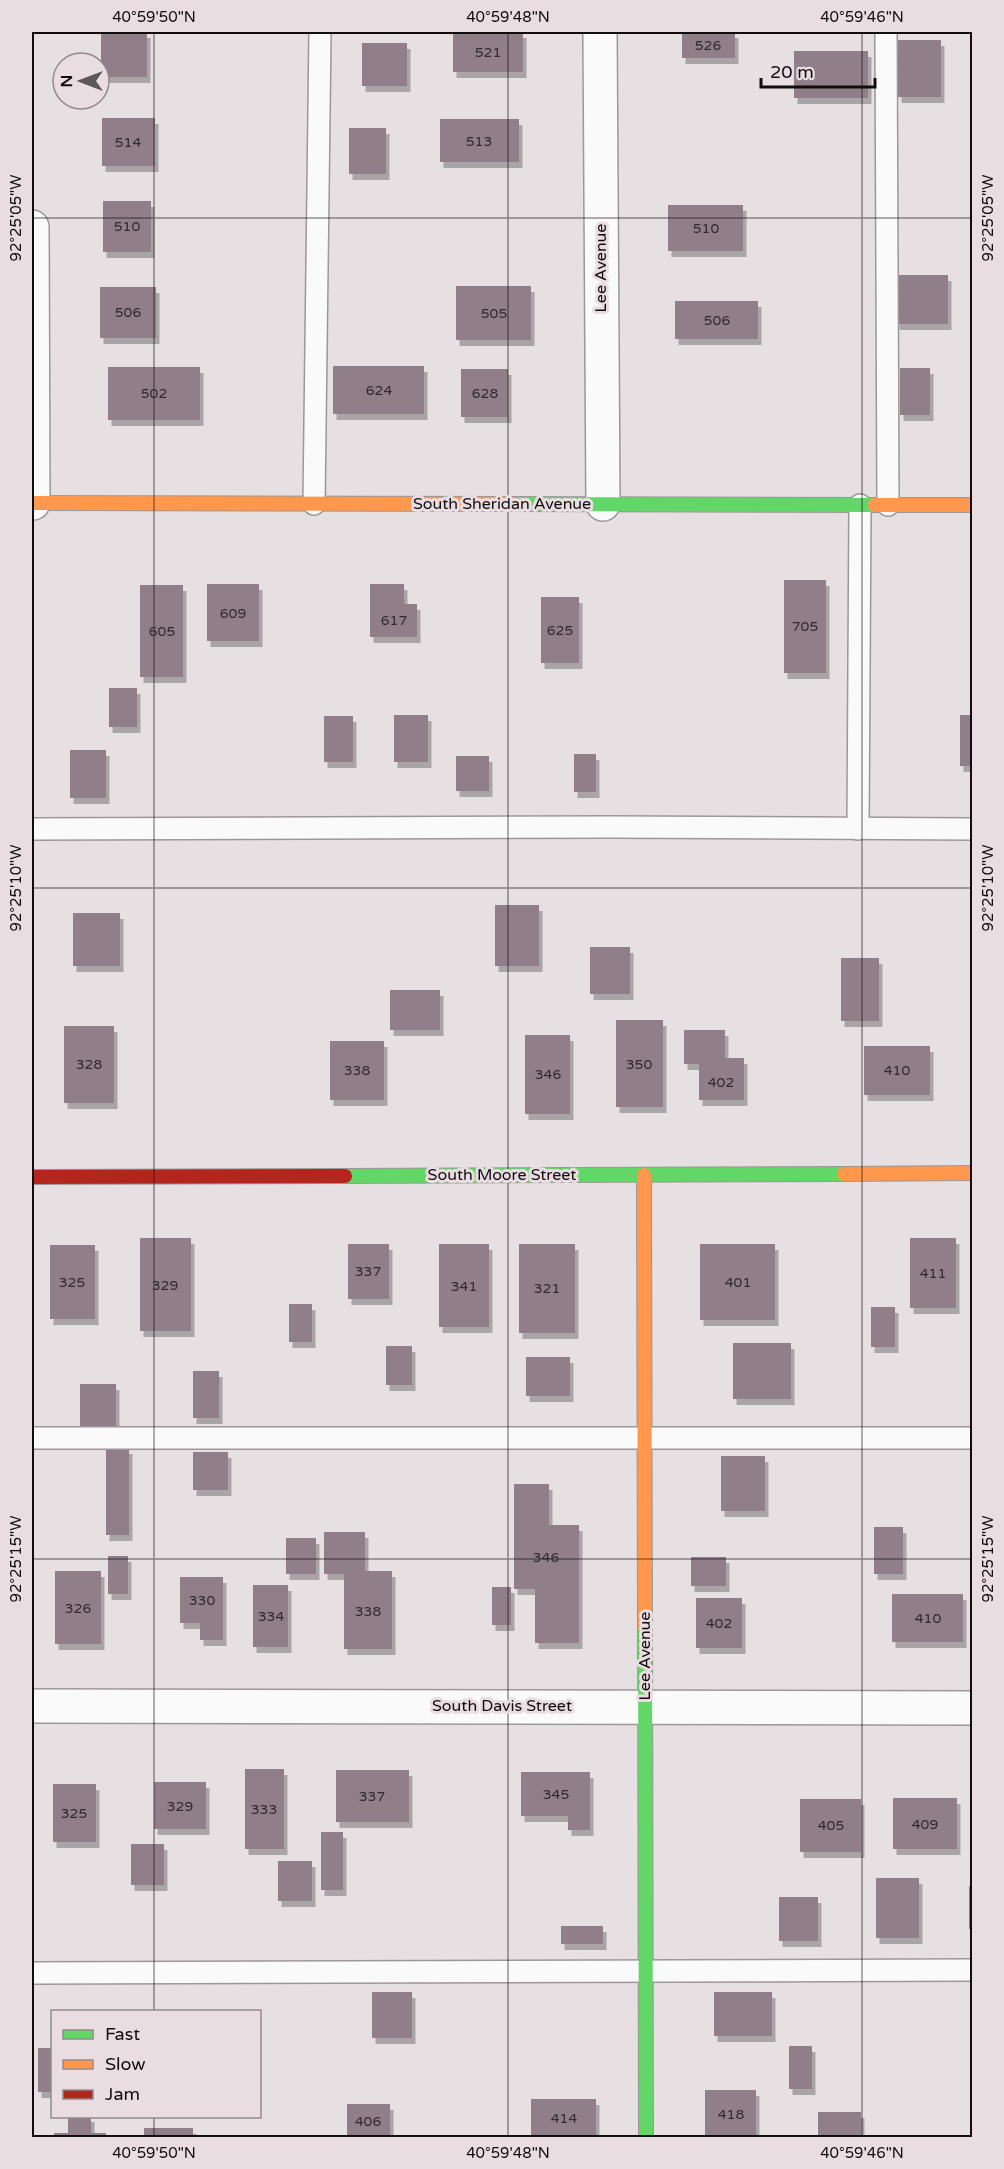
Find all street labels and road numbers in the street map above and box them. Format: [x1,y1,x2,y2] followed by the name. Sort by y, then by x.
[591,224,611,312] street label: Lee Avenue
[413,494,591,514] street label: South Sheridan Avenue
[428,1165,576,1185] street label: South Moore Street
[635,1612,655,1700] street label: Lee Avenue
[432,1696,572,1716] street label: South Davis Street

